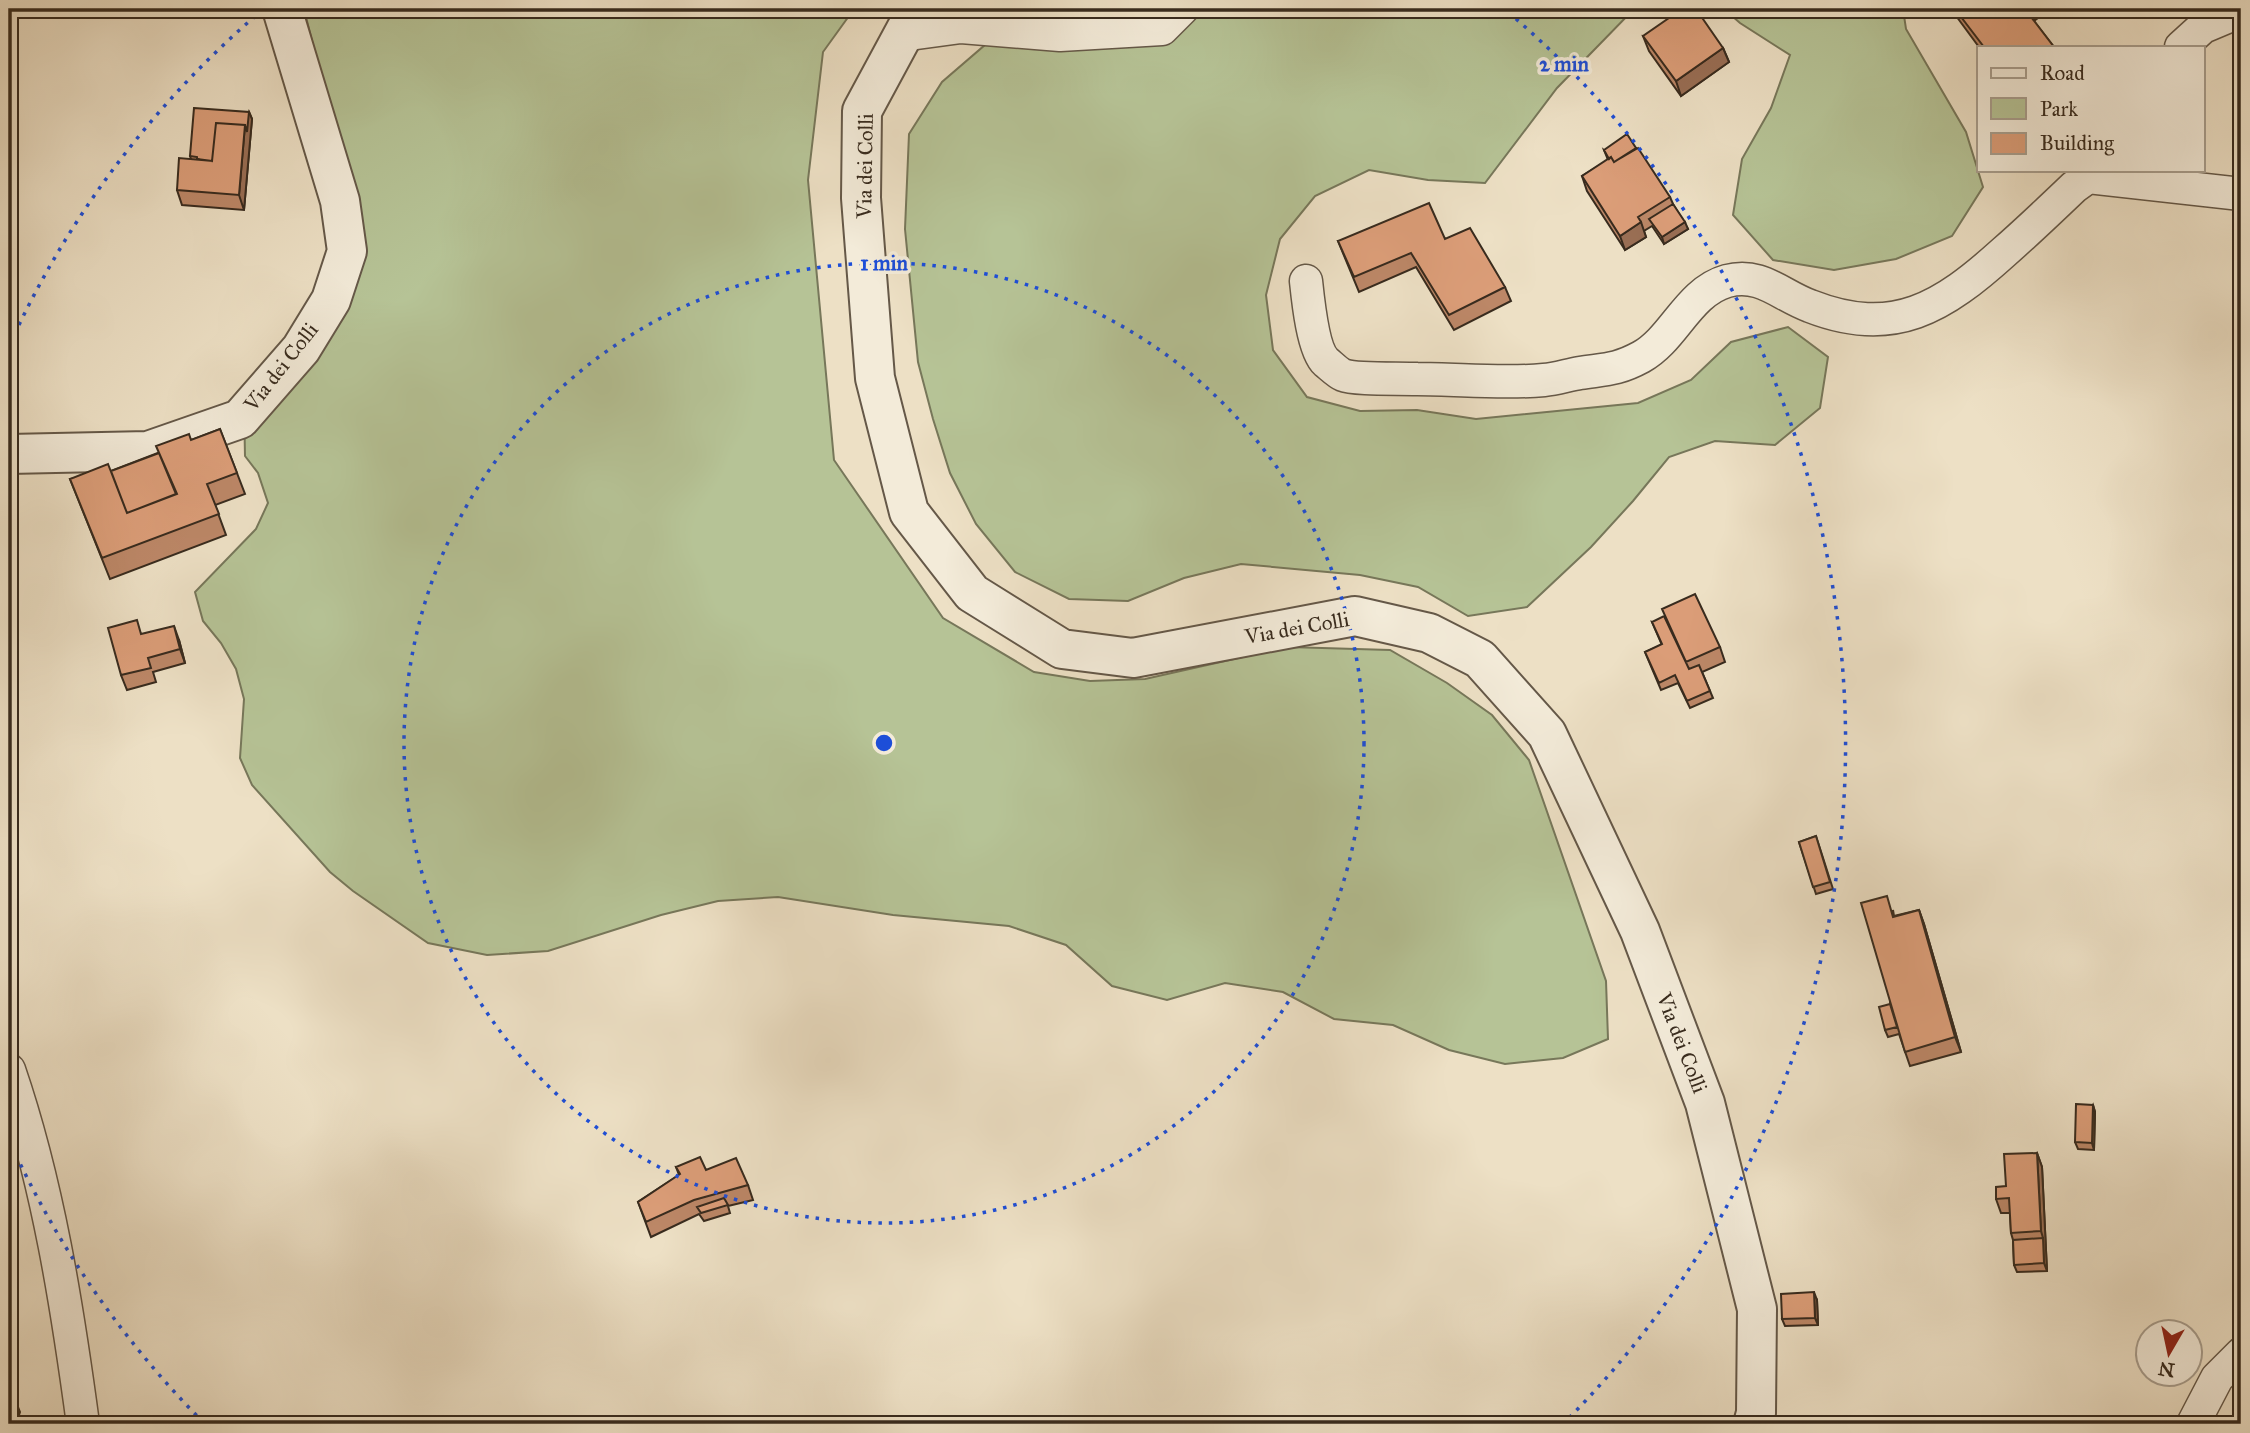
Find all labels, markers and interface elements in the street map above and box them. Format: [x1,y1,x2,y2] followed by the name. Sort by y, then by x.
[1977,46,2204,172] legend
[1539,51,1589,77] text: 2 min
[2040,60,2085,86] text: Road
[2040,96,2078,122] text: Park
[851,113,879,220] street label: Via dei Colli
[2040,130,2114,156] text: Building
[860,250,908,276] text: 1 min
[238,317,324,417] street label: Via dei Colli
[1242,606,1351,650] street label: Via dei Colli
[872,731,896,755] centre of rings
[1651,988,1713,1097] street label: Via dei Colli
[2134,1318,2204,1388] north arrow
[2157,1357,2176,1382] text: N

